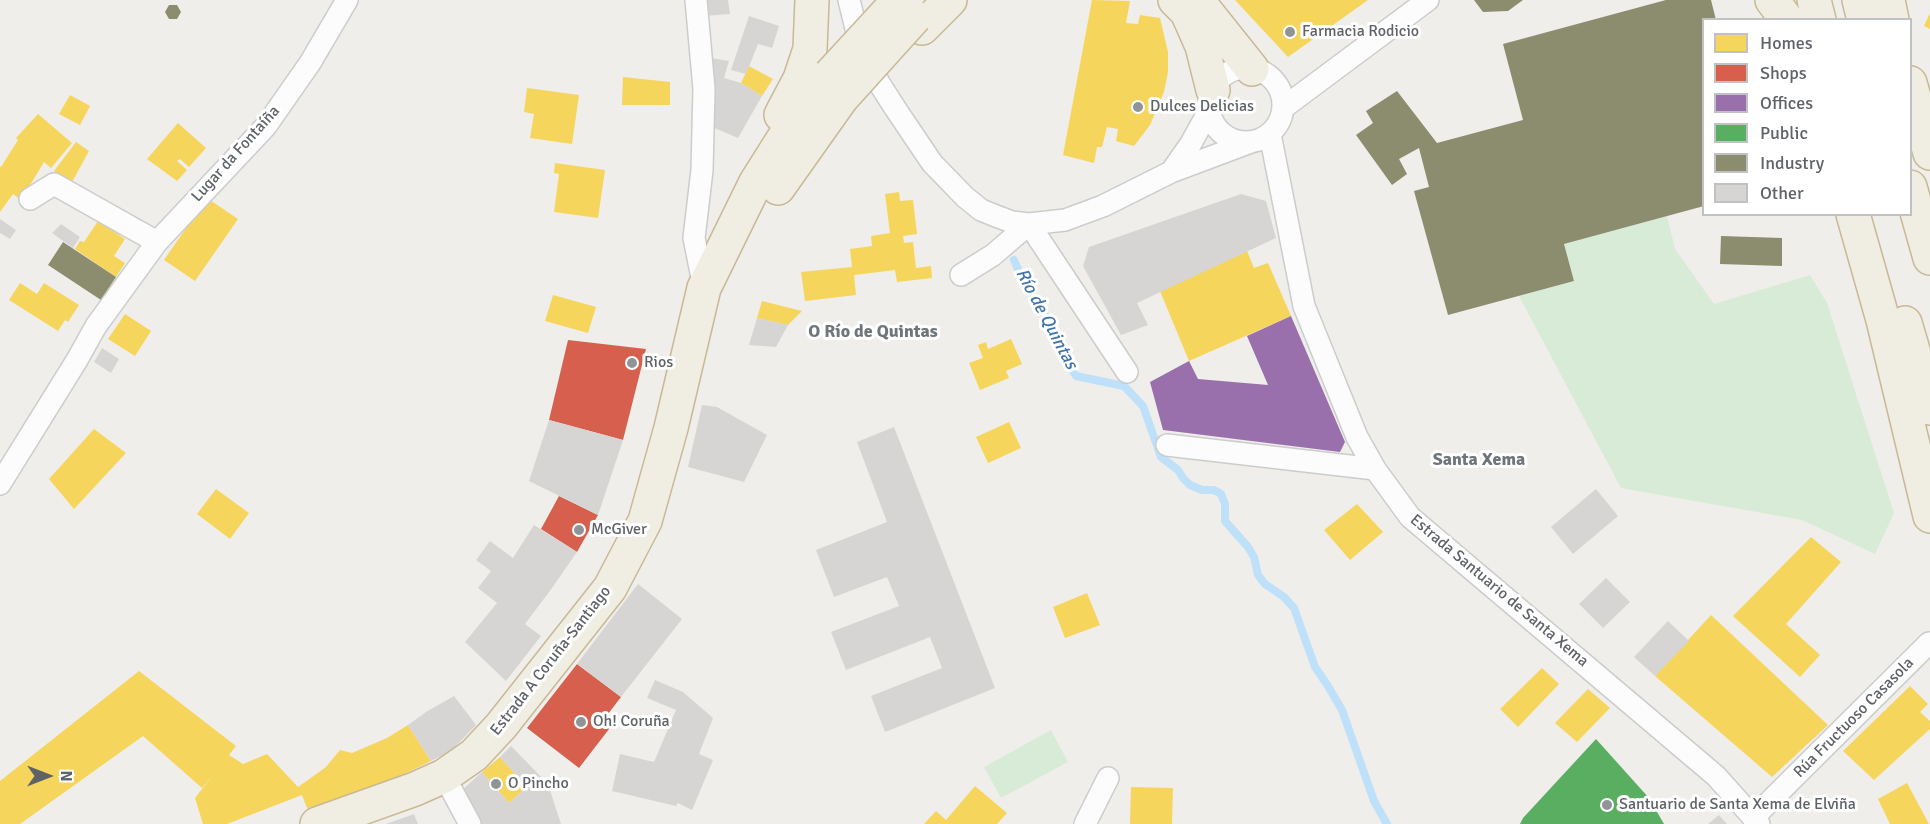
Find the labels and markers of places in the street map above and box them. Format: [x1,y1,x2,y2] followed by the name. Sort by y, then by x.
[1302,22,1419,42] place label: Farmacia Rodicio
[1283,25,1297,39] marker: Farmacia Rodicio
[1150,97,1254,117] place label: Dulces Delicias
[1131,100,1145,114] marker: Dulces Delicias
[644,353,673,373] place label: Rios
[625,356,639,370] marker: Rios
[591,520,647,540] place label: McGiver
[572,523,586,537] marker: McGiver
[593,712,670,732] place label: Oh! Coruña
[574,715,588,729] marker: Oh! Coruña
[508,774,569,794] place label: O Pincho
[489,777,503,791] marker: O Pincho
[1619,795,1856,815] place label: Santuario de Santa Xema de Elviña
[1600,798,1614,812] marker: Santuario de Santa Xema de Elviña

